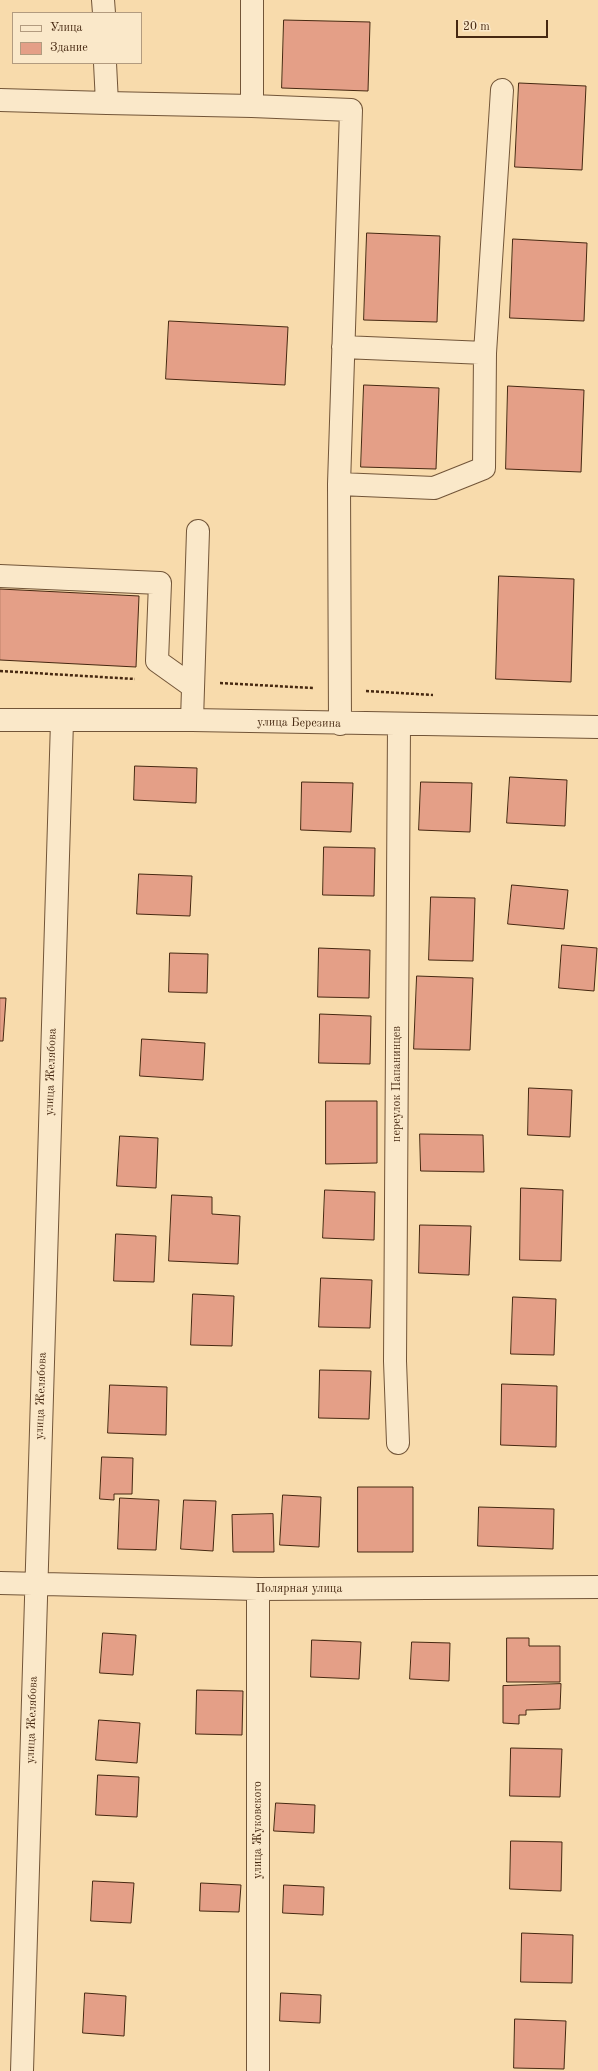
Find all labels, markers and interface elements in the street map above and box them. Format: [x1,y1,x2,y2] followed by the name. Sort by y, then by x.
[12,12,142,64] legend
[458,12,550,38] scale bar
[463,21,490,33] text: 20 m
[50,22,83,34] text: Улица
[50,42,88,54] text: Здание
[257,715,341,731] street label: улица Березина
[390,1026,404,1142] street label: переулок Папанинцев
[42,1028,60,1116] street label: улица Желябова
[32,1352,50,1440] street label: улица Желябова
[256,1582,342,1596] street label: Полярная улица
[23,1676,41,1764] street label: улица Желябова
[251,1781,265,1879] street label: улица Жуковского

